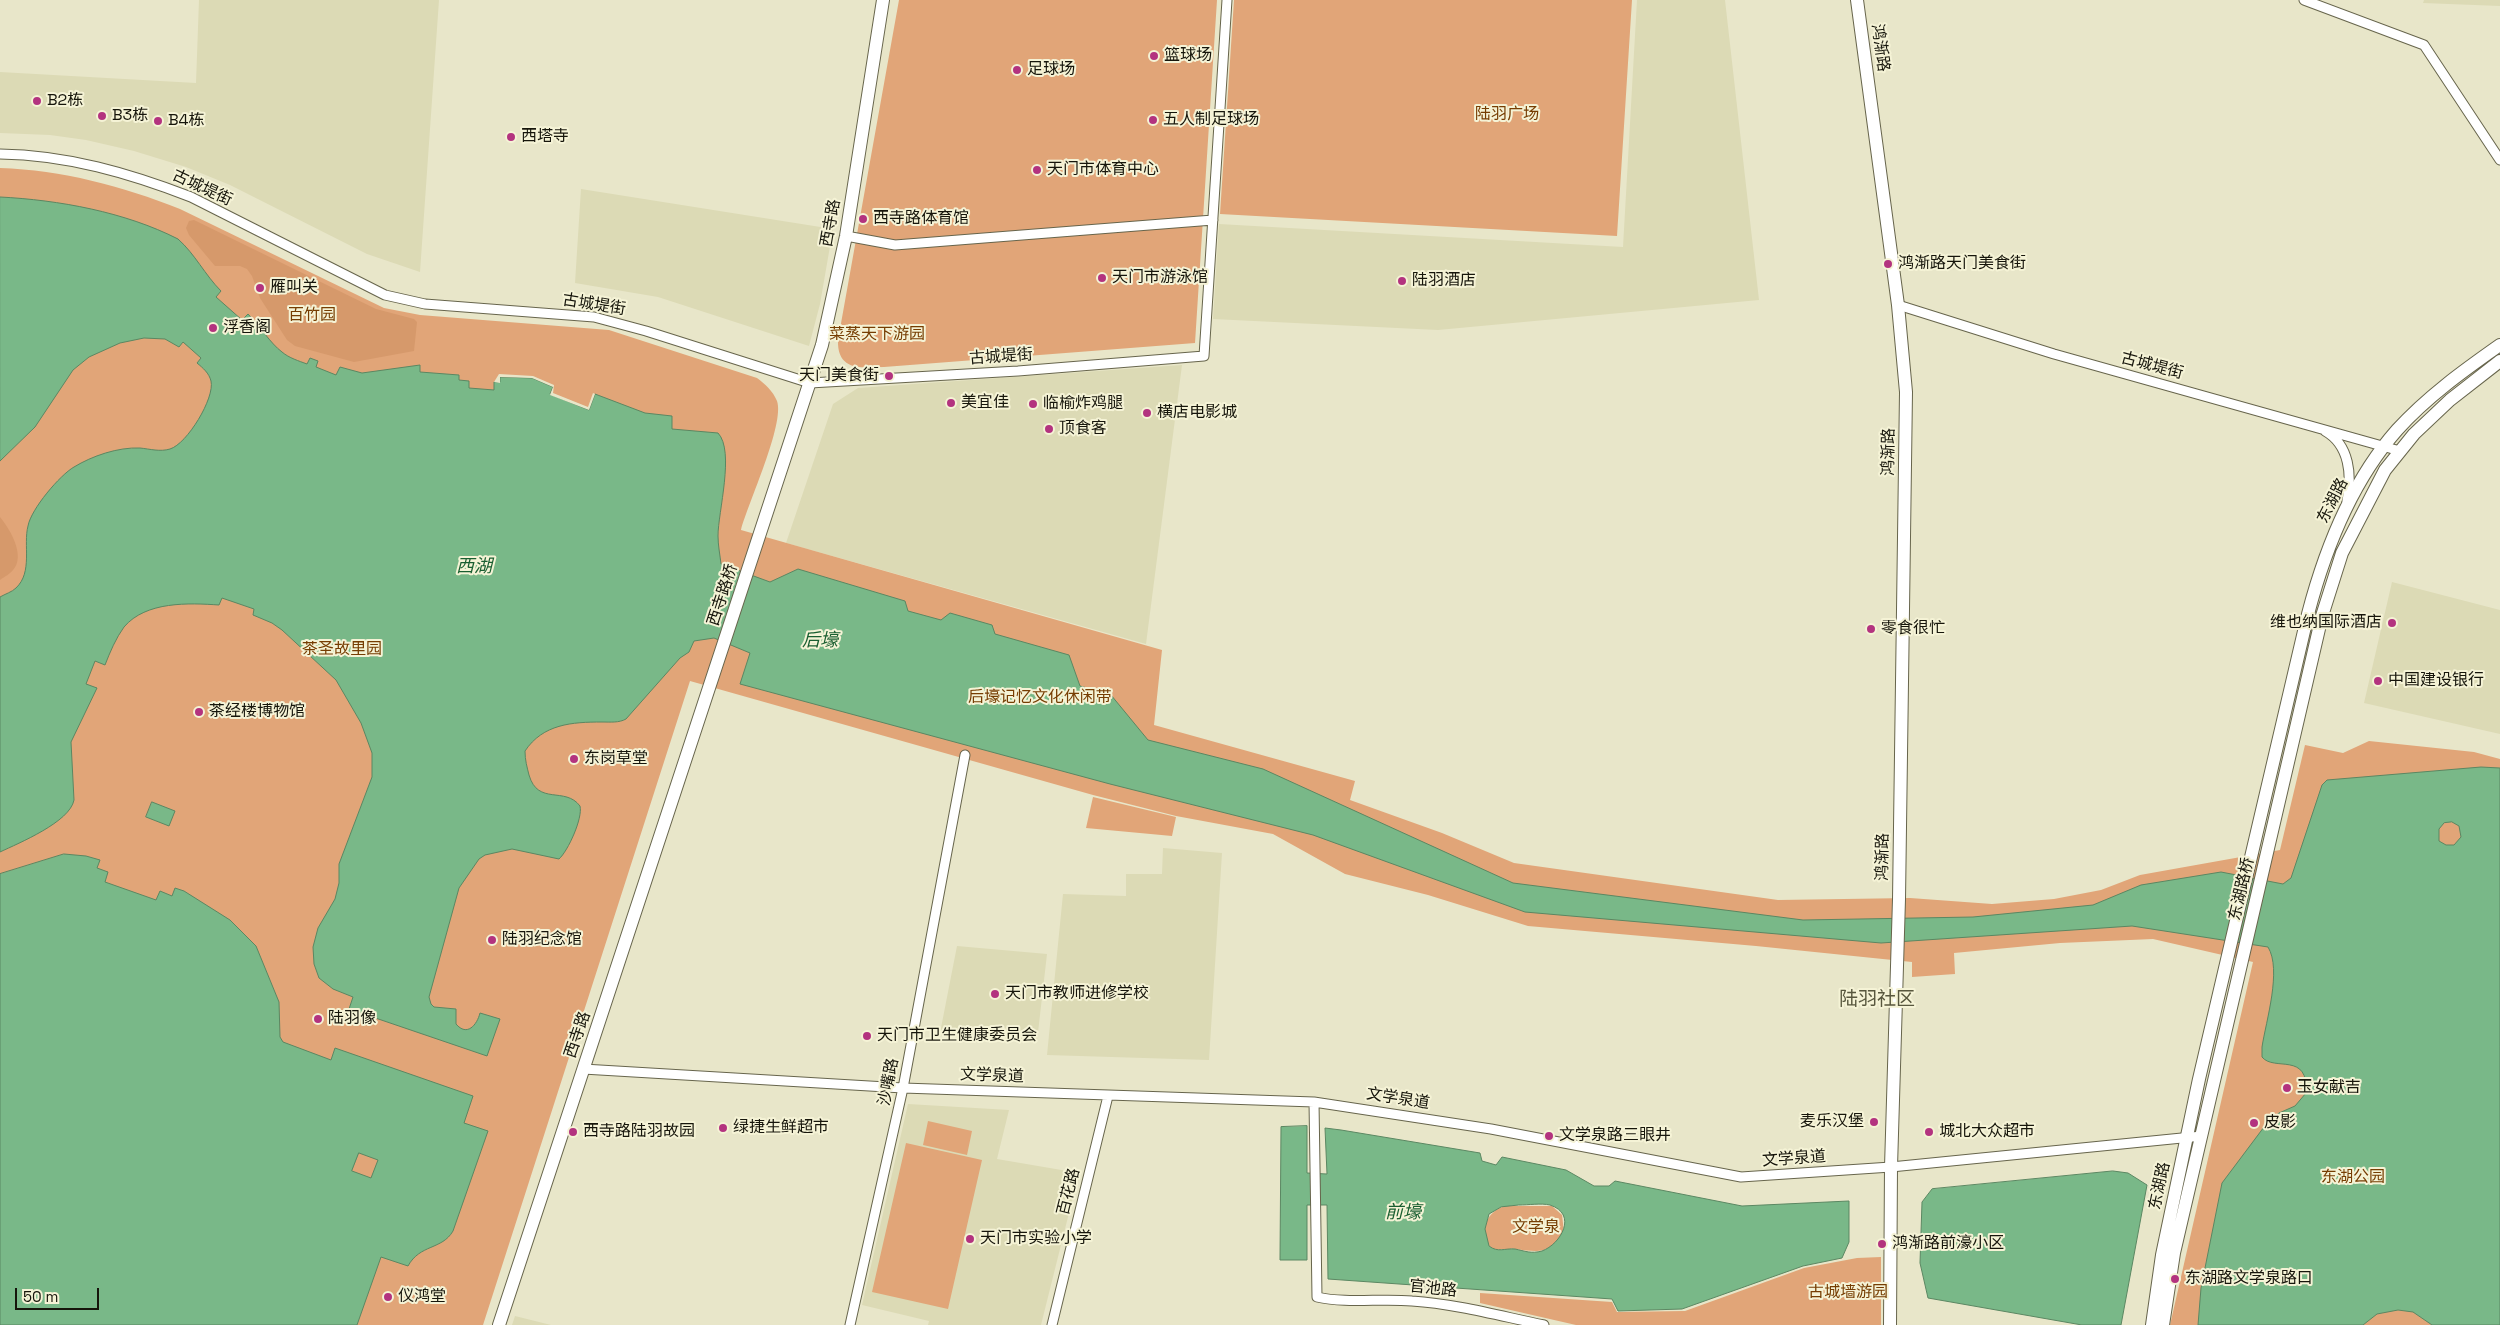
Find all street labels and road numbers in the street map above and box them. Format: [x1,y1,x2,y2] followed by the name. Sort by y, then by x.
[1867,23,1893,73] street label: 鸿渐路
[169,166,235,210] street label: 古城堤街
[817,198,845,248] street label: 西寺路
[561,291,627,319] street label: 古城堤街
[968,345,1034,369] street label: 古城堤街
[2119,348,2185,384] street label: 古城堤街
[1879,428,1899,476] street label: 鸿渐路
[2314,475,2352,527] street label: 东湖路
[704,562,742,628] street label: 西寺路桥
[1873,833,1893,881] street label: 鸿渐路
[2225,856,2259,922] street label: 东湖路桥
[561,1009,595,1061] street label: 西寺路
[875,1057,903,1107] street label: 沙嘴路
[960,1065,1024,1087] street label: 文学泉道
[1365,1085,1431,1113] street label: 文学泉道
[1761,1147,1827,1171] street label: 文学泉道
[2146,1161,2174,1211] street label: 东湖路
[1054,1166,1084,1218] street label: 百花路
[1408,1277,1458,1301] street label: 官池路

